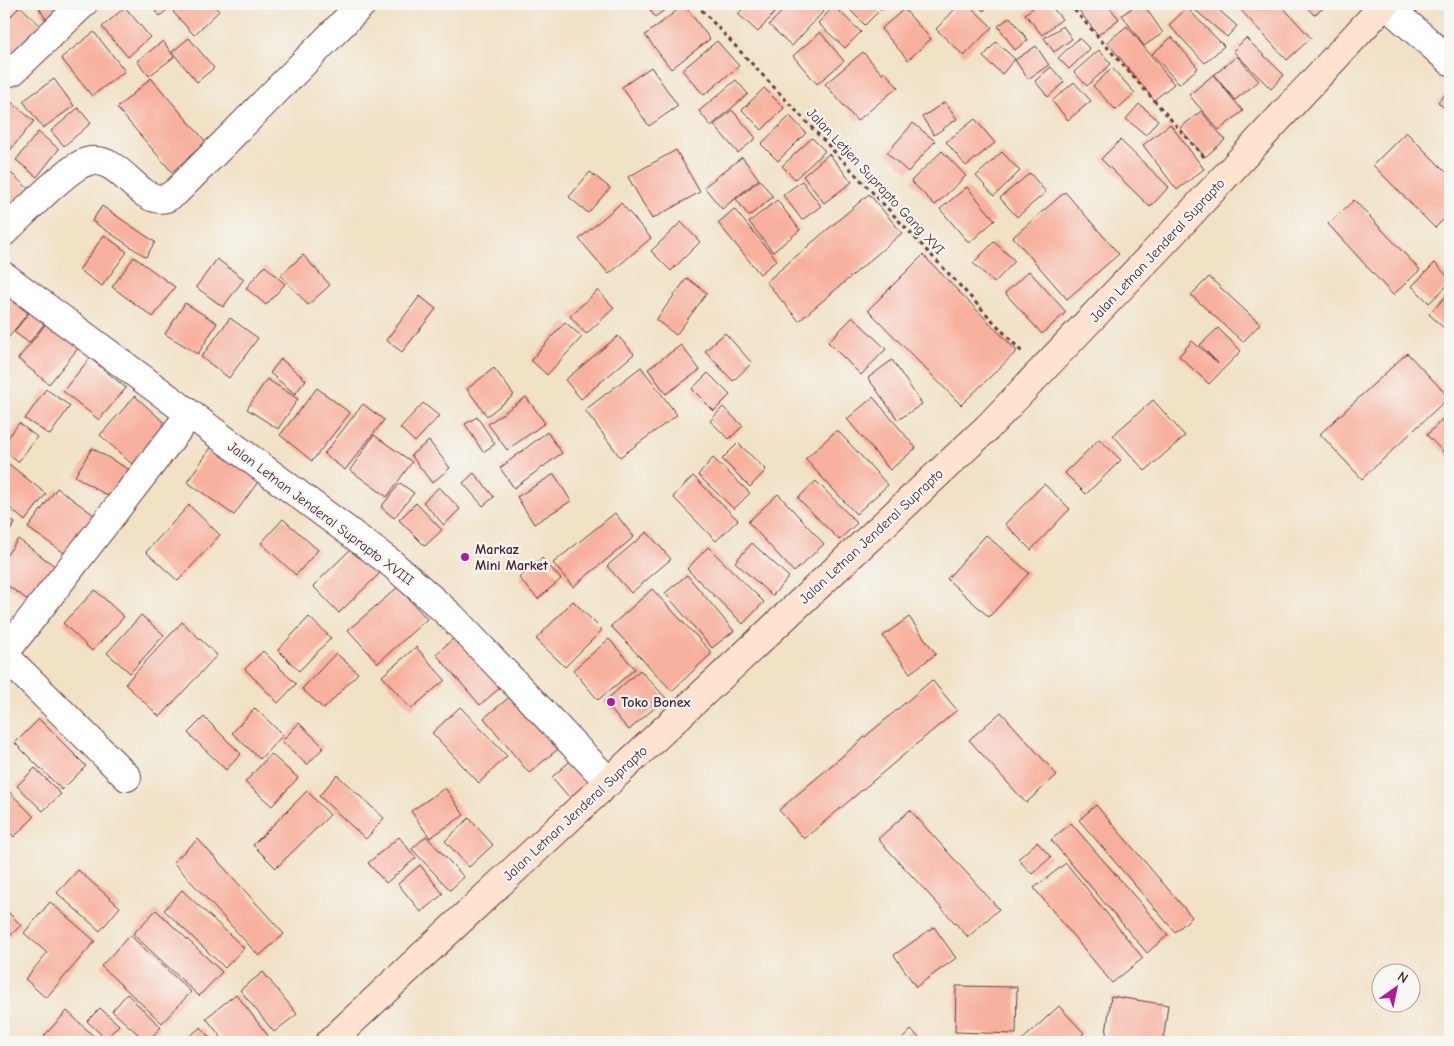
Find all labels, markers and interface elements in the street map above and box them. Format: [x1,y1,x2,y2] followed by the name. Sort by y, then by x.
[803,104,948,258] street label: Jalan Letjen Suprapto Gang XVI
[1086,175,1229,326] street label: Jalan Letnan Jenderal Suprapto
[224,438,417,589] street label: Jalan Letnan Jenderal Suprapto XVIII
[796,465,947,608] street label: Jalan Letnan Jenderal Suprapto
[475,541,548,574] place label: Markaz Mini Market
[459,551,471,563] marker: Markaz Mini Market
[621,694,691,711] place label: Toko Bonex
[605,696,617,708] marker: Toko Bonex
[500,742,651,885] street label: Jalan Letnan Jenderal Suprapto
[1372,964,1422,1014] north arrow
[1394,968,1411,987] text: N

